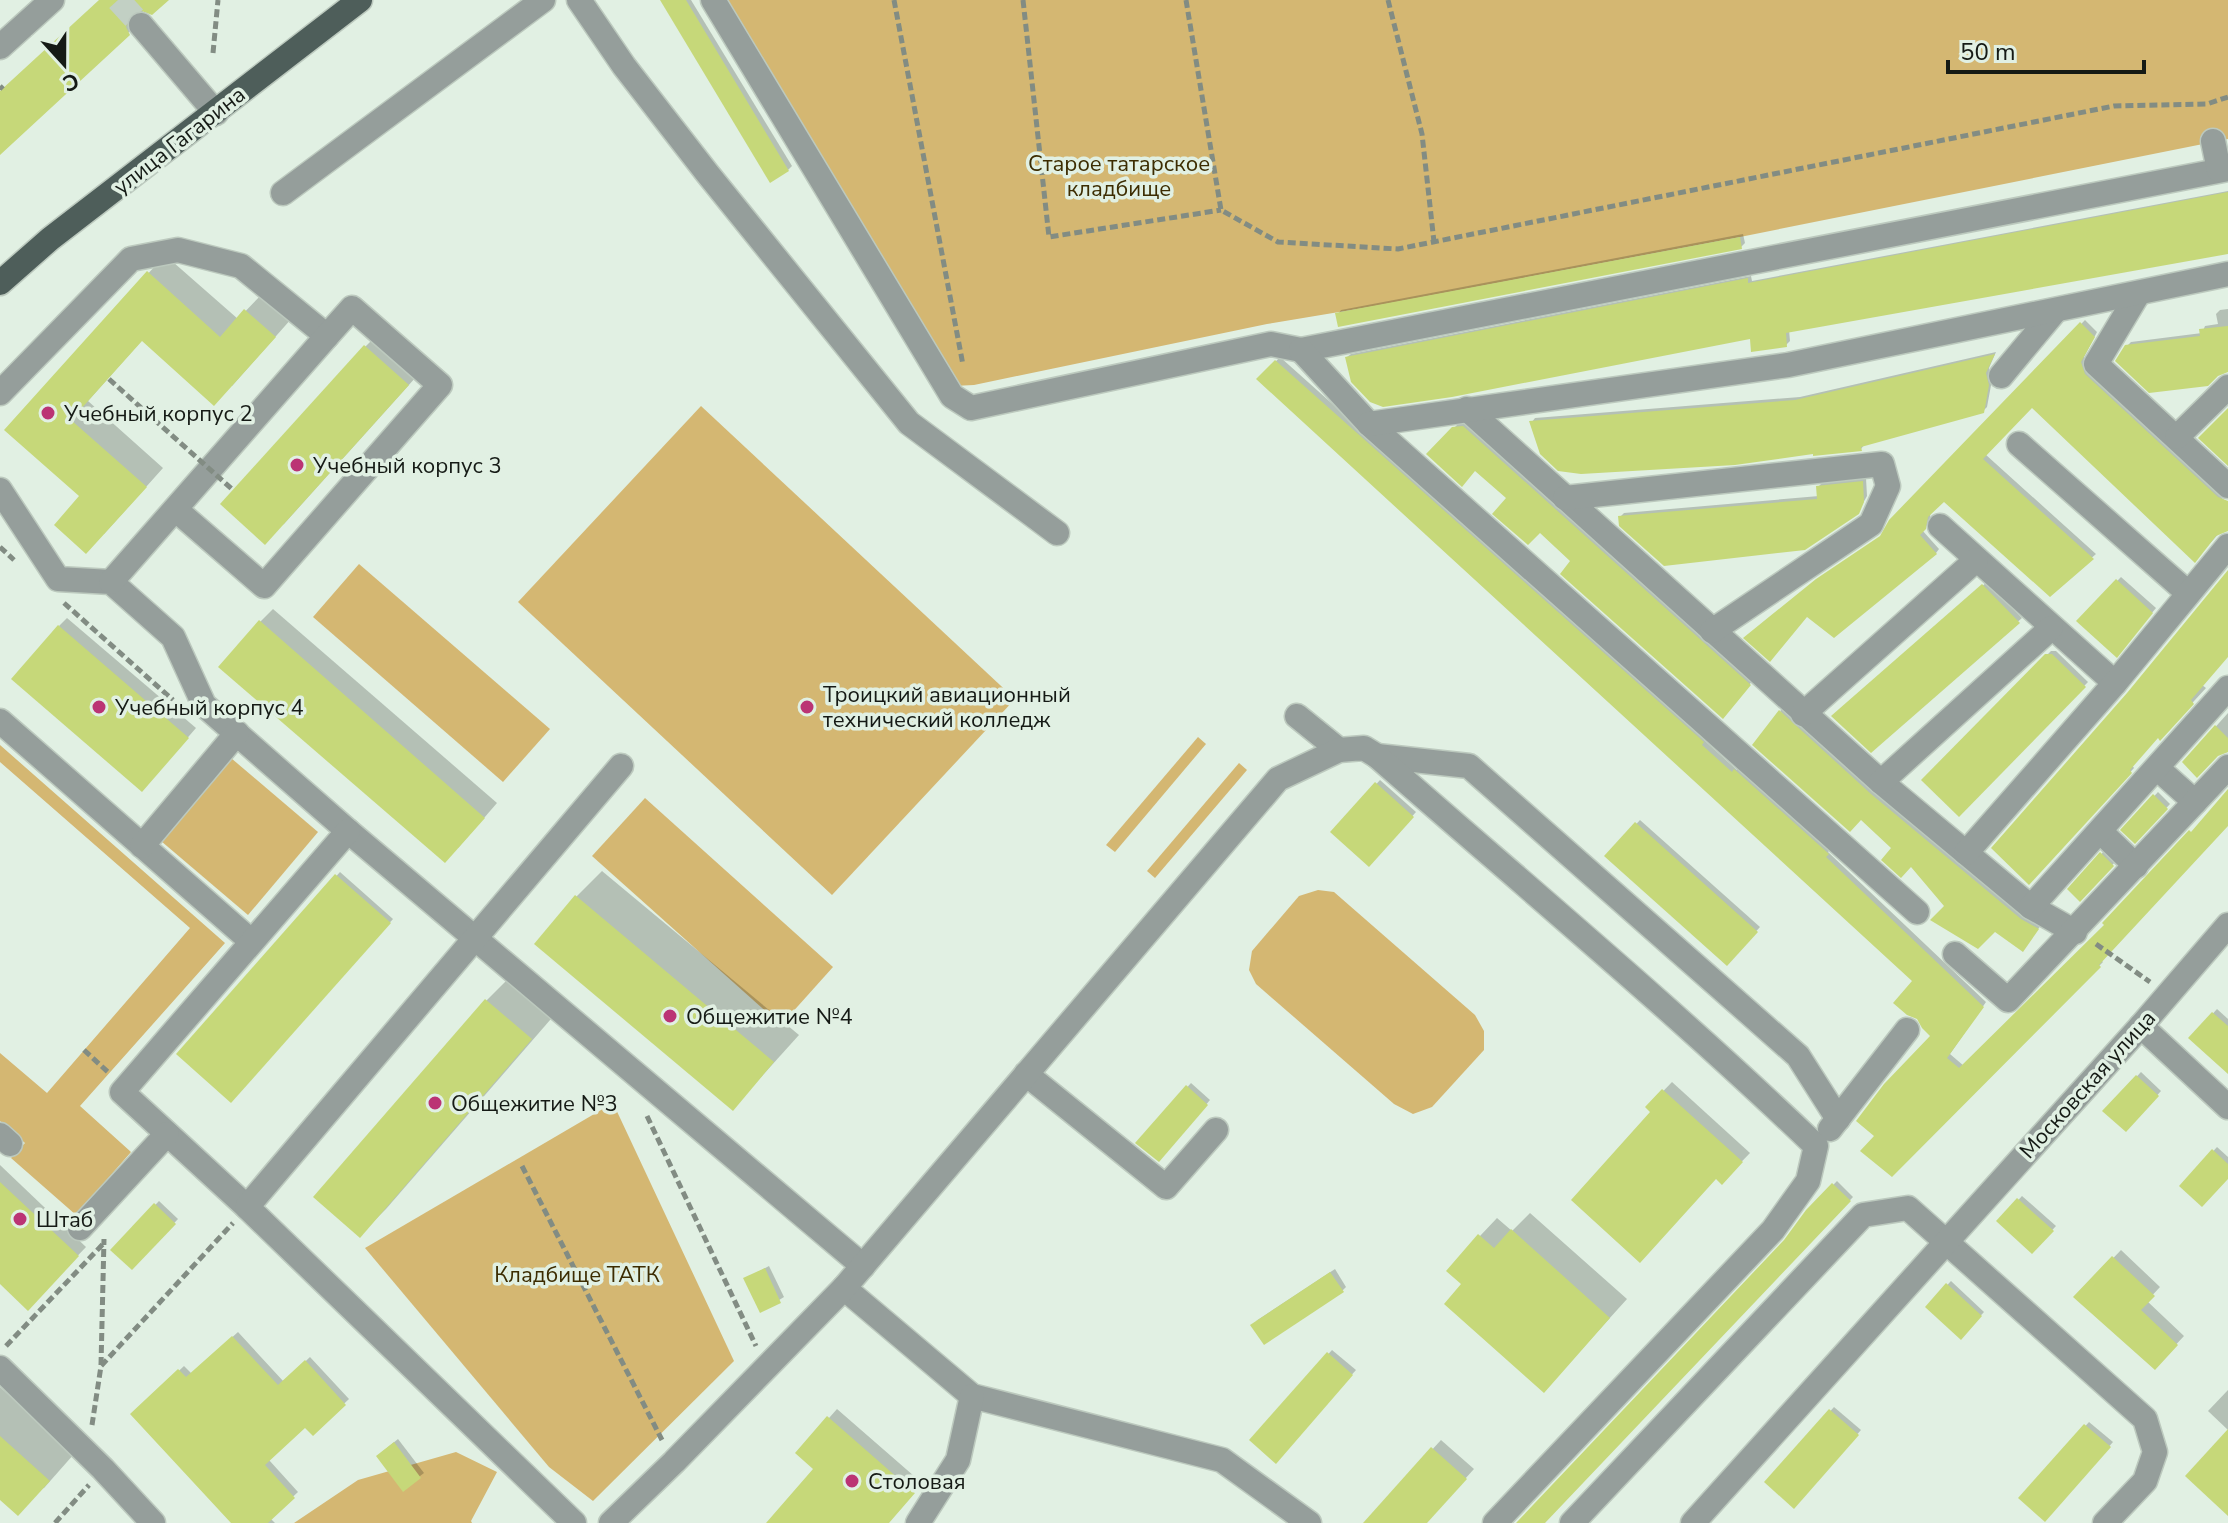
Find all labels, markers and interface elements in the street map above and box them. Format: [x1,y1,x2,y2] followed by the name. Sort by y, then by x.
[24,24,104,104] north arrow
[1948,24,2144,74] scale bar
[1960,36,2016,68] text: 50 m
[58,65,83,98] text: С
[107,80,252,202] street label: улица Гагарина
[1028,149,1210,204] park label: Старое татарское кладбище
[63,399,253,429] place label: Учебный корпус 2
[39,404,57,422] marker: Учебный корпус 2
[312,451,502,481] place label: Учебный корпус 3
[288,456,306,474] marker: Учебный корпус 3
[823,680,1071,735] place label: Троицкий авиационный технический колледж
[114,693,304,723] place label: Учебный корпус 4
[90,698,108,716] marker: Учебный корпус 4
[798,698,816,716] marker: Троицкий авиационный технический колледж
[686,1002,853,1032] place label: Общежитие №4
[2013,1004,2163,1165] street label: Московская улица
[661,1007,679,1025] marker: Общежитие №4
[451,1089,618,1119] place label: Общежитие №3
[426,1094,444,1112] marker: Общежитие №3
[36,1205,93,1235] place label: Штаб
[11,1210,29,1228] marker: Штаб
[494,1260,660,1290] park label: Кладбище ТАТК
[868,1467,966,1497] place label: Столовая
[843,1472,861,1490] marker: Столовая

